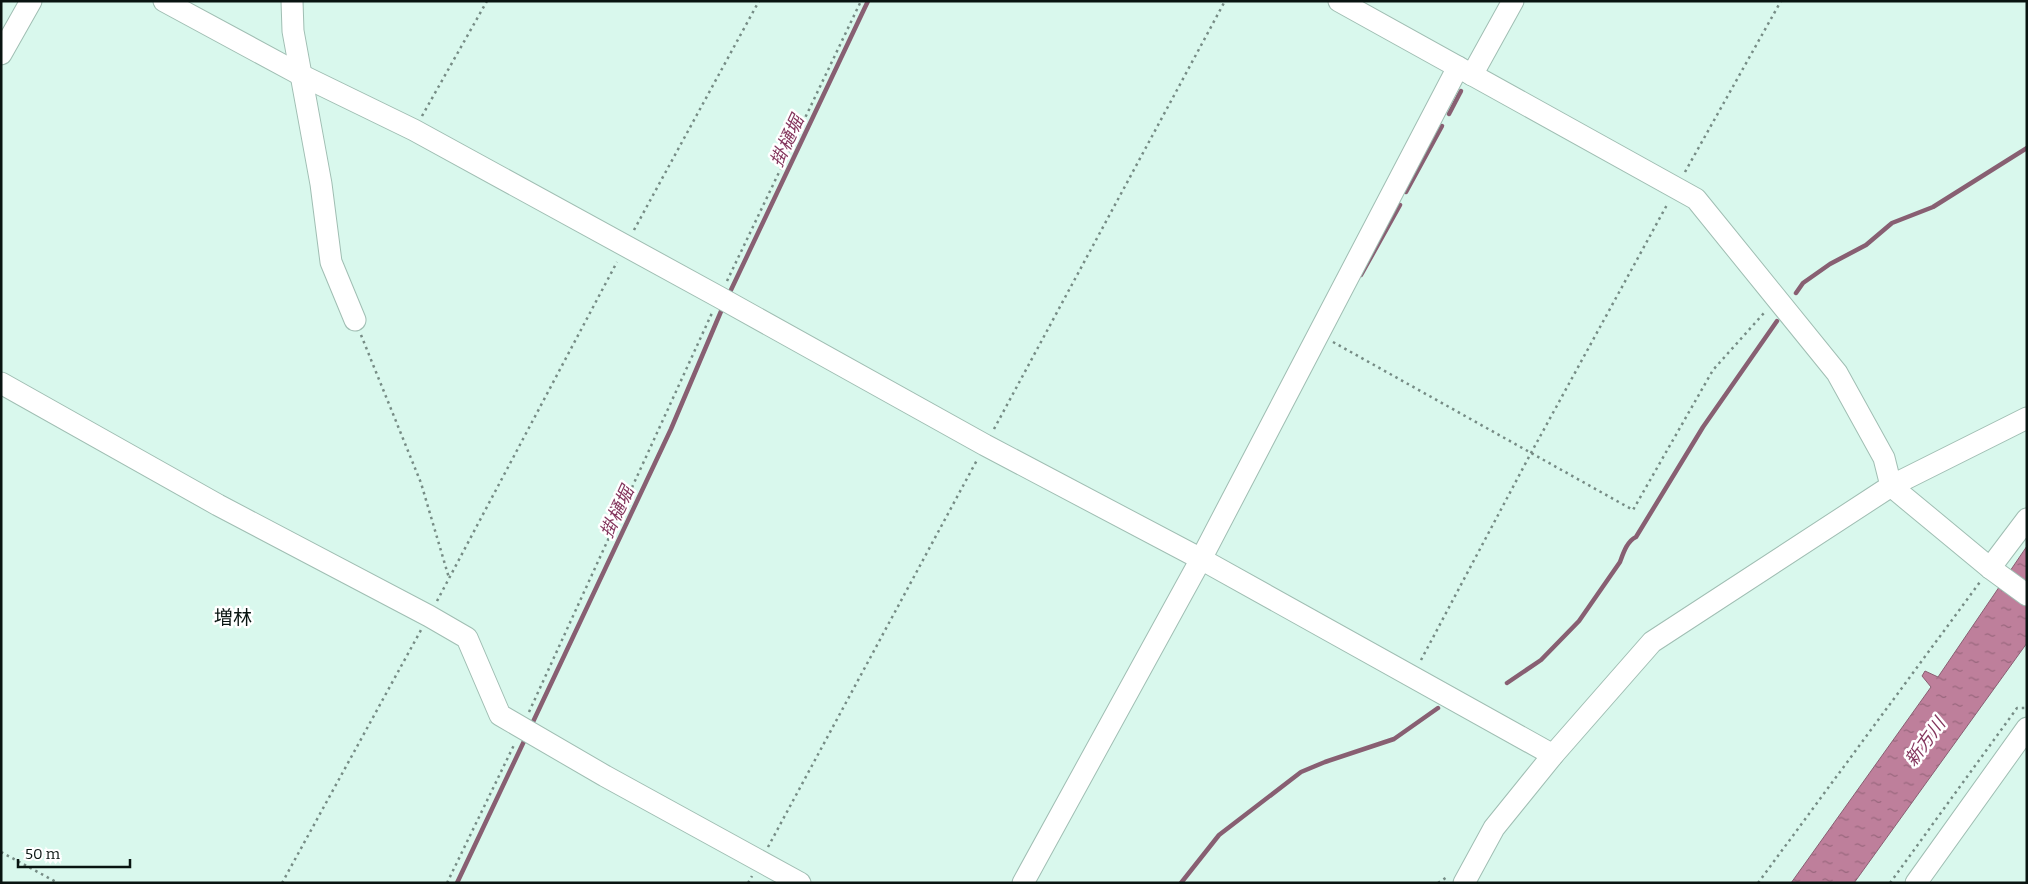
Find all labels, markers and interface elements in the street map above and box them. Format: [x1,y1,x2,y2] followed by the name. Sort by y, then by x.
[766,109,810,170] water label: 掛樋堀
[596,480,640,541] water label: 掛樋堀
[214,606,252,629] district label: 増林
[1900,712,1951,770] water label: 新方川
[18,836,130,868] scale bar
[25,845,61,863] text: 50 m

